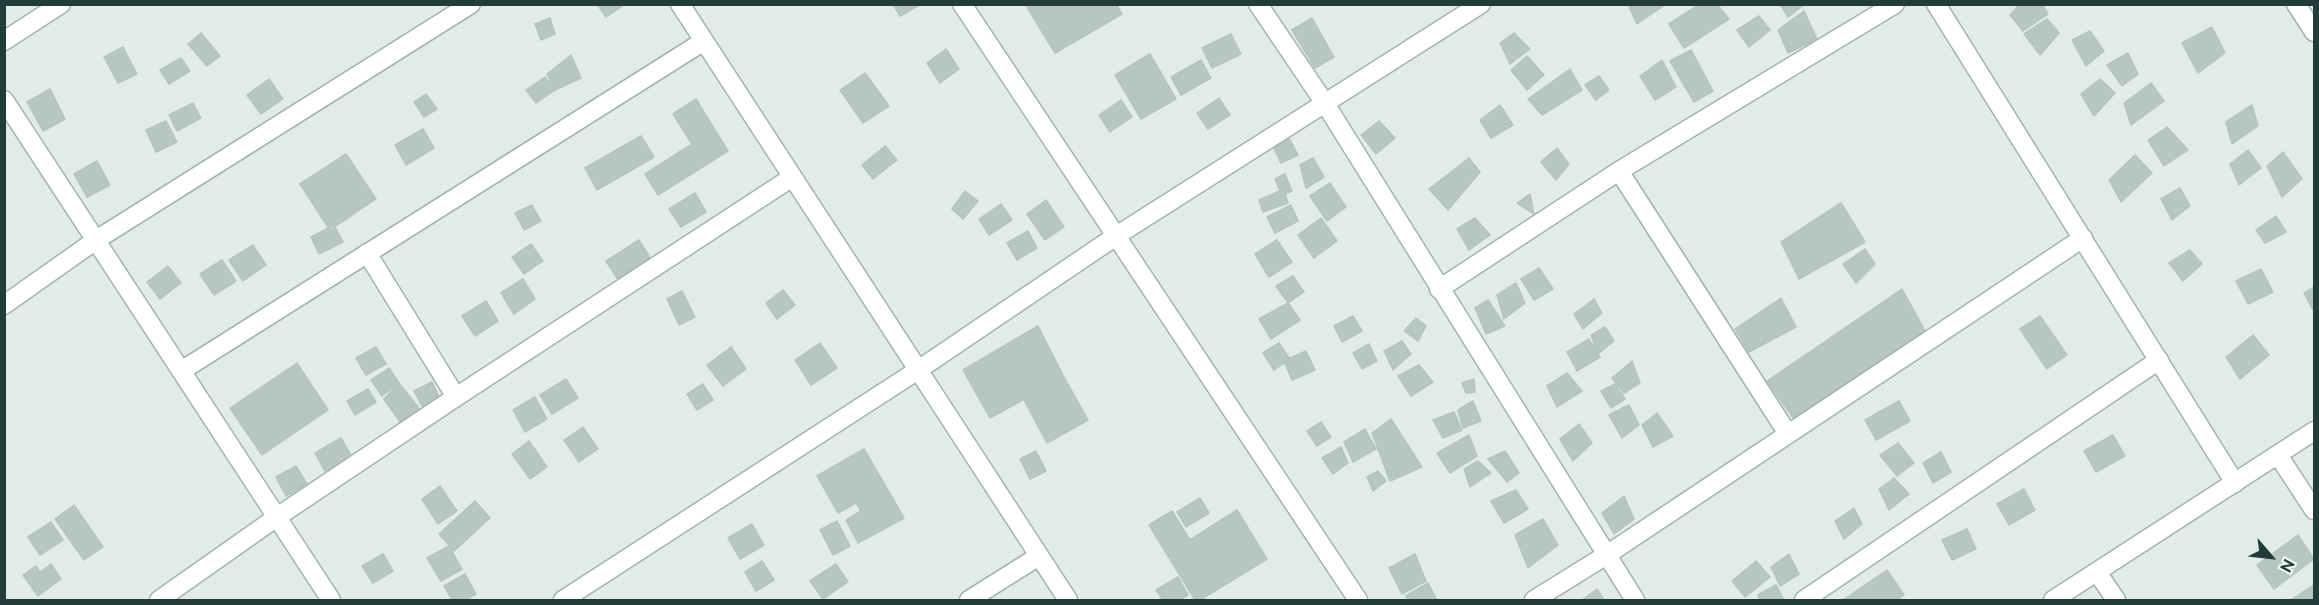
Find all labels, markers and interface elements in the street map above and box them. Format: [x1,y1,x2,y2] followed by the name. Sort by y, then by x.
[2241,527,2301,587] north arrow
[2276,556,2299,576] text: N

